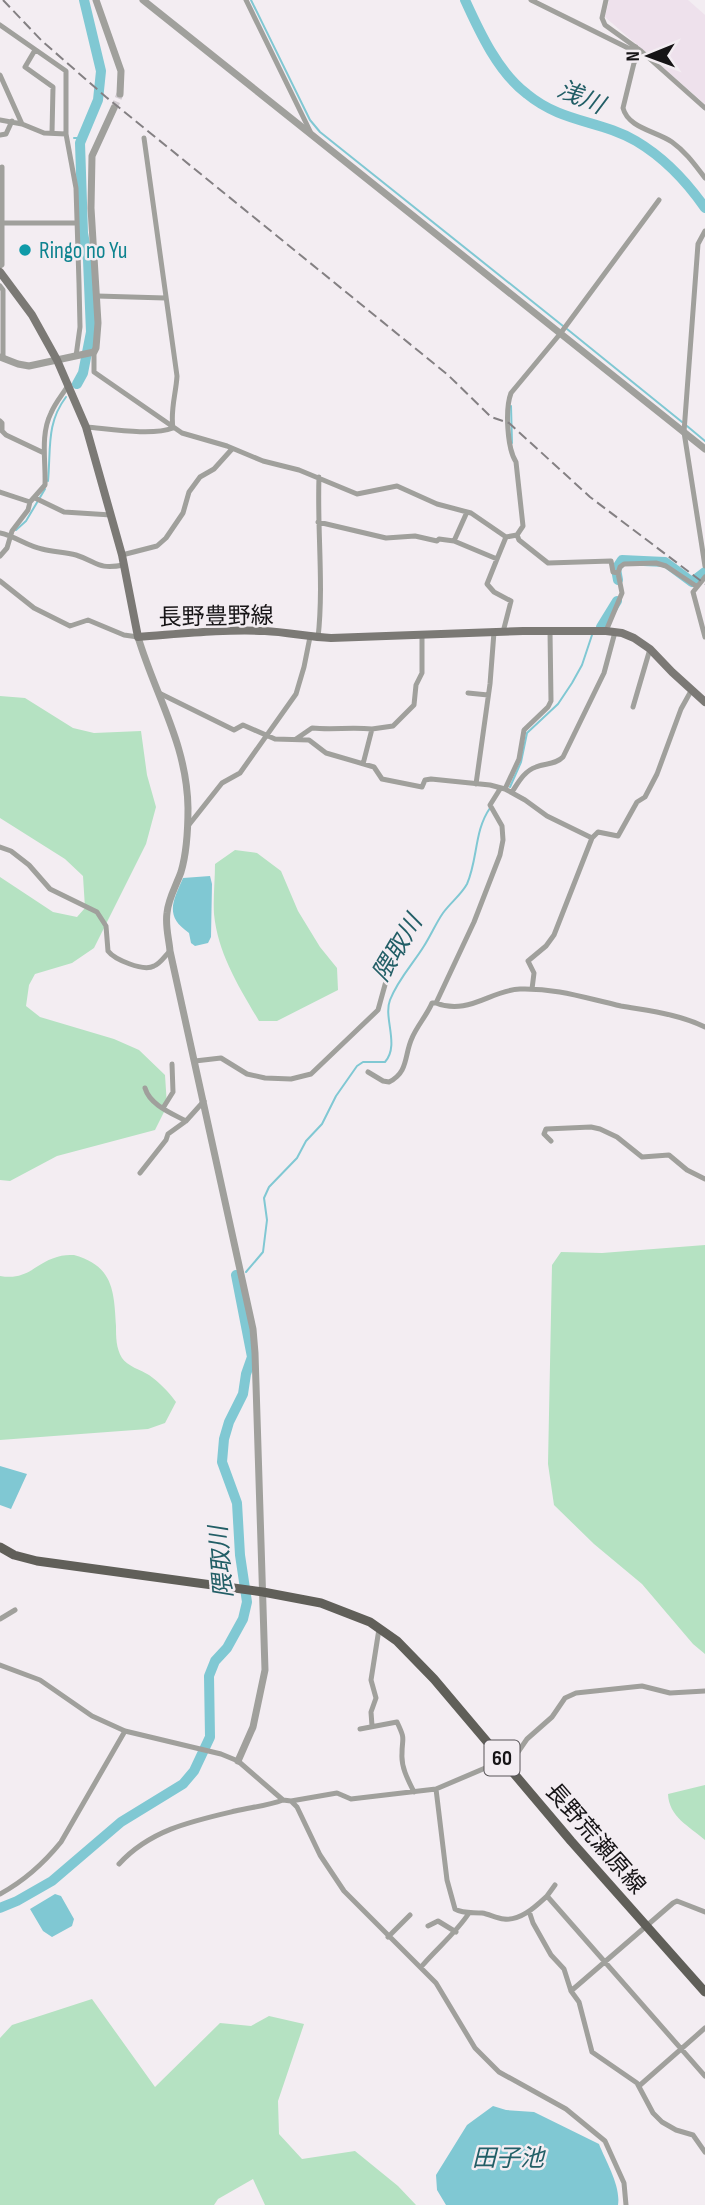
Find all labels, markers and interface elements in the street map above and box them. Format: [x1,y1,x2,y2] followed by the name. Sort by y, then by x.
[614,21,684,91] north arrow
[622,51,645,62] text: N
[553,75,611,121] water label: 浅川
[39,237,127,265] place label: Ringo no Yu
[17,242,33,258] marker: Ringo no Yu
[158,602,274,632] street label: 長野豊野線
[366,907,430,987] water label: 隈取川
[204,1522,239,1599] water label: 隈取川
[484,1740,520,1776] road number: 60
[539,1777,651,1900] street label: 長野荒瀬原線
[472,2144,546,2173] water label: 田子池

